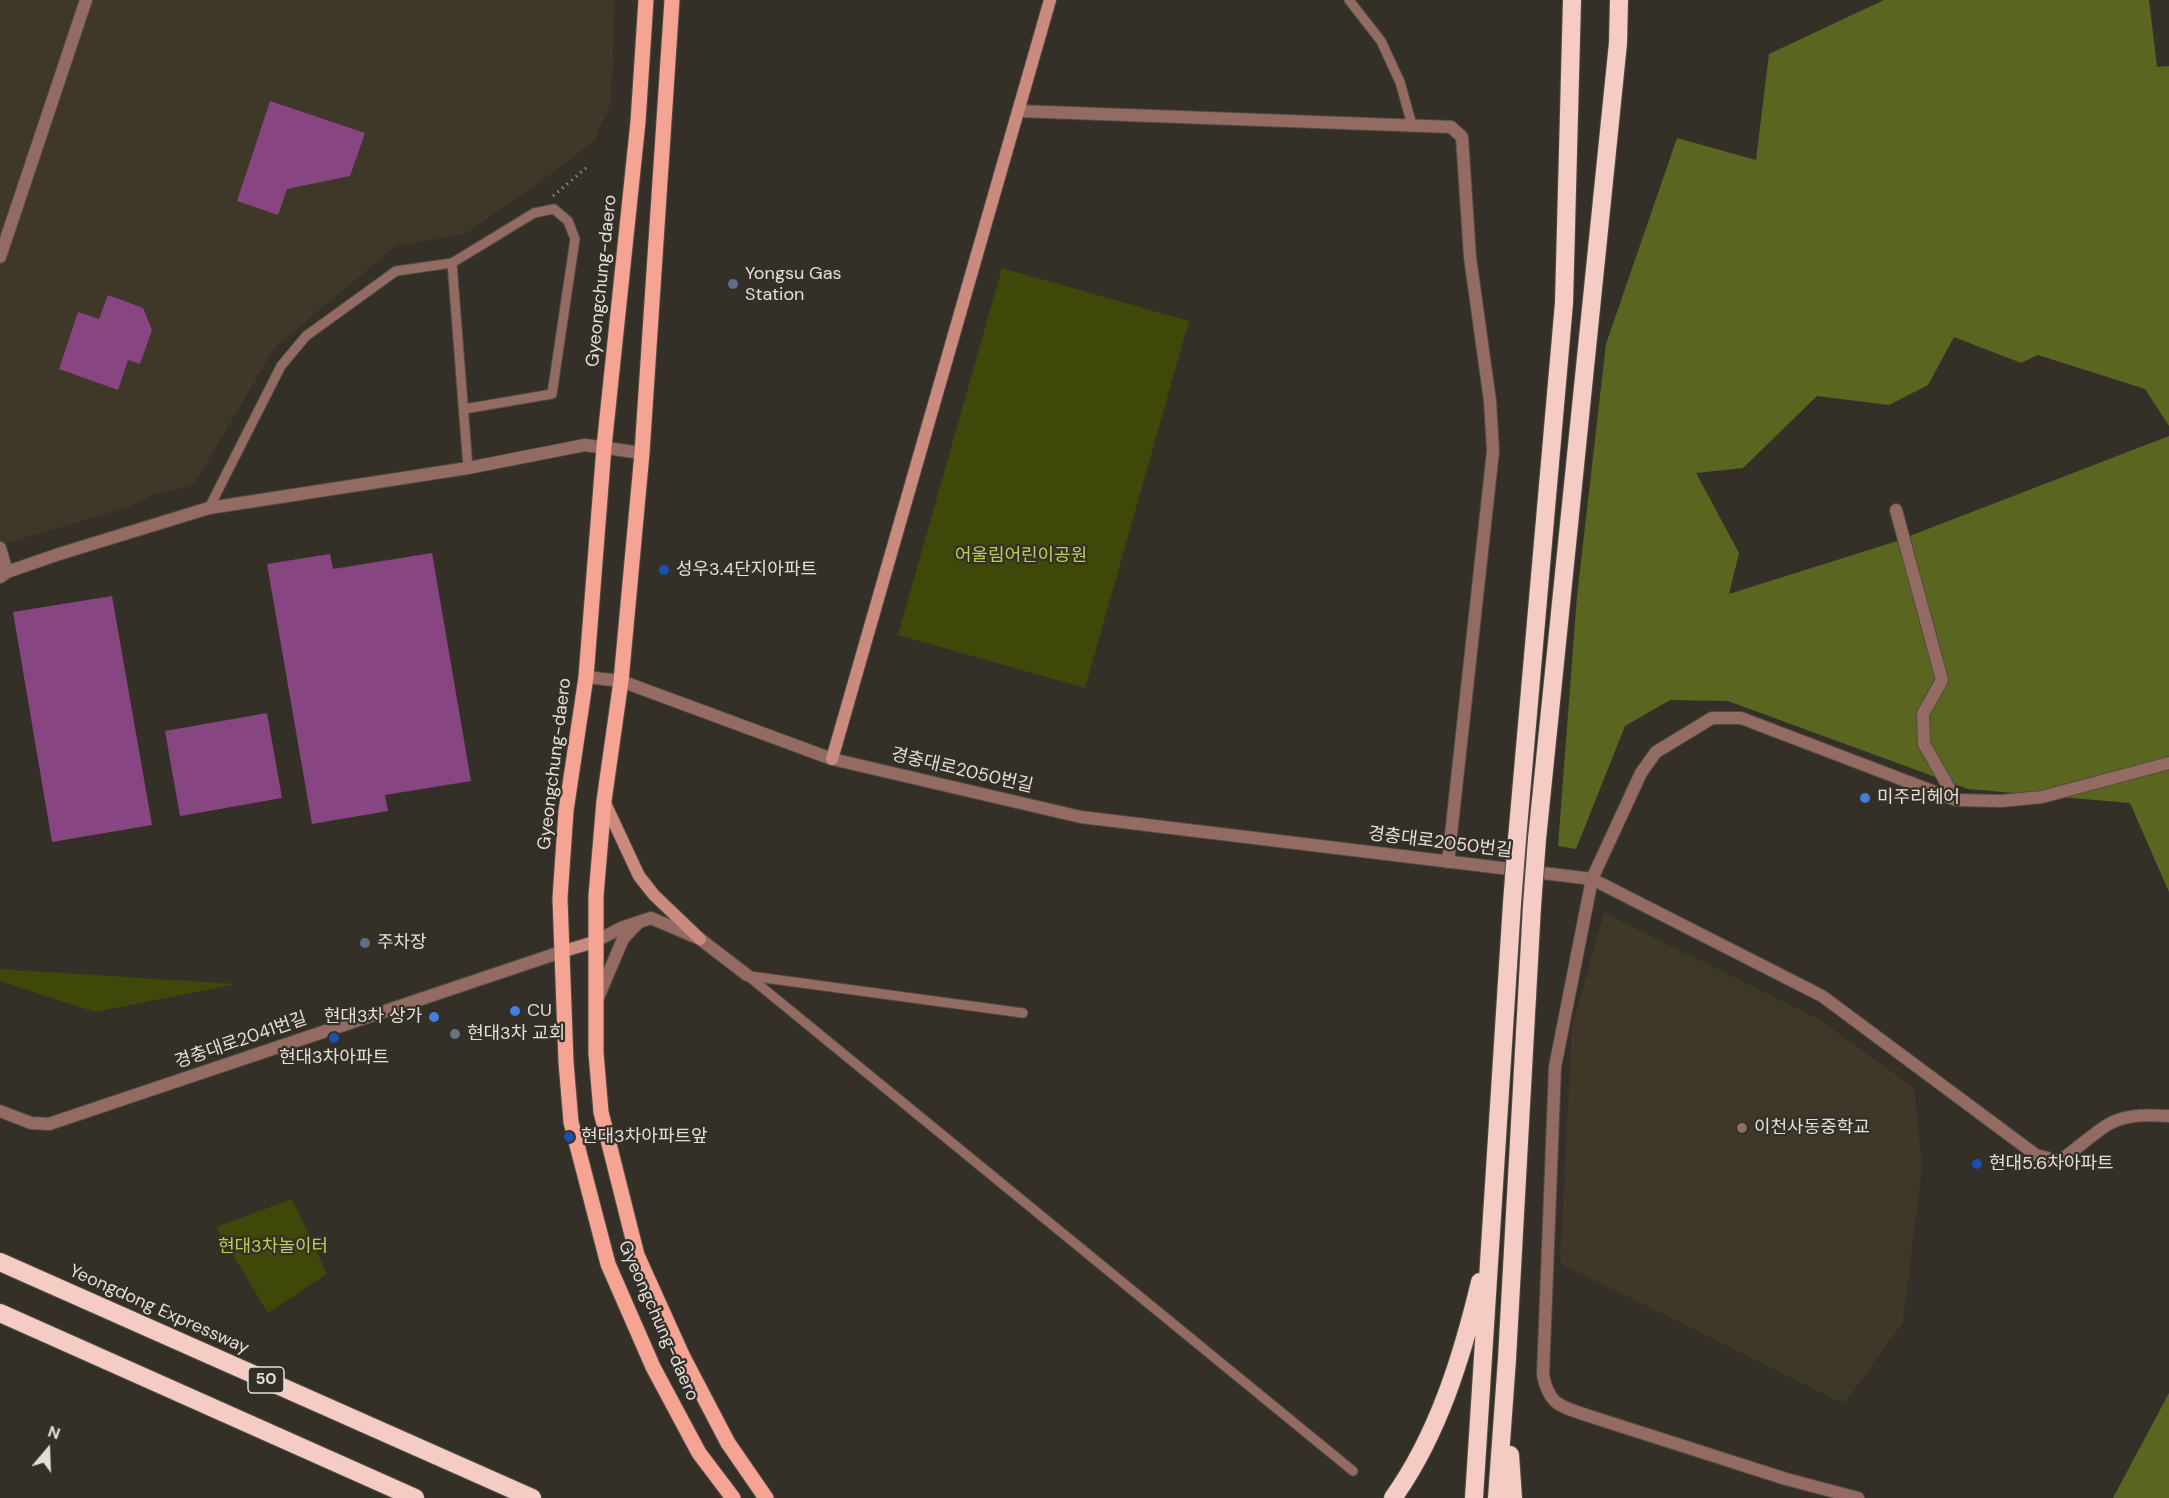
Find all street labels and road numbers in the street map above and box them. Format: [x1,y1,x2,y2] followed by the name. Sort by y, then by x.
[582,194,622,368] street label: Gyeongchung-daero
[534,677,576,851] street label: Gyeongchung-daero
[889,744,1035,798] street label: 경충대로2050번길
[1367,823,1513,863] street label: 경충대로2050번길
[172,1008,310,1074] street label: 경충대로2041번길
[613,1238,703,1404] street label: Gyeongchung-daero
[66,1261,252,1359] street label: Yeongdong Expressway
[248,1367,284,1393] road number: 50

